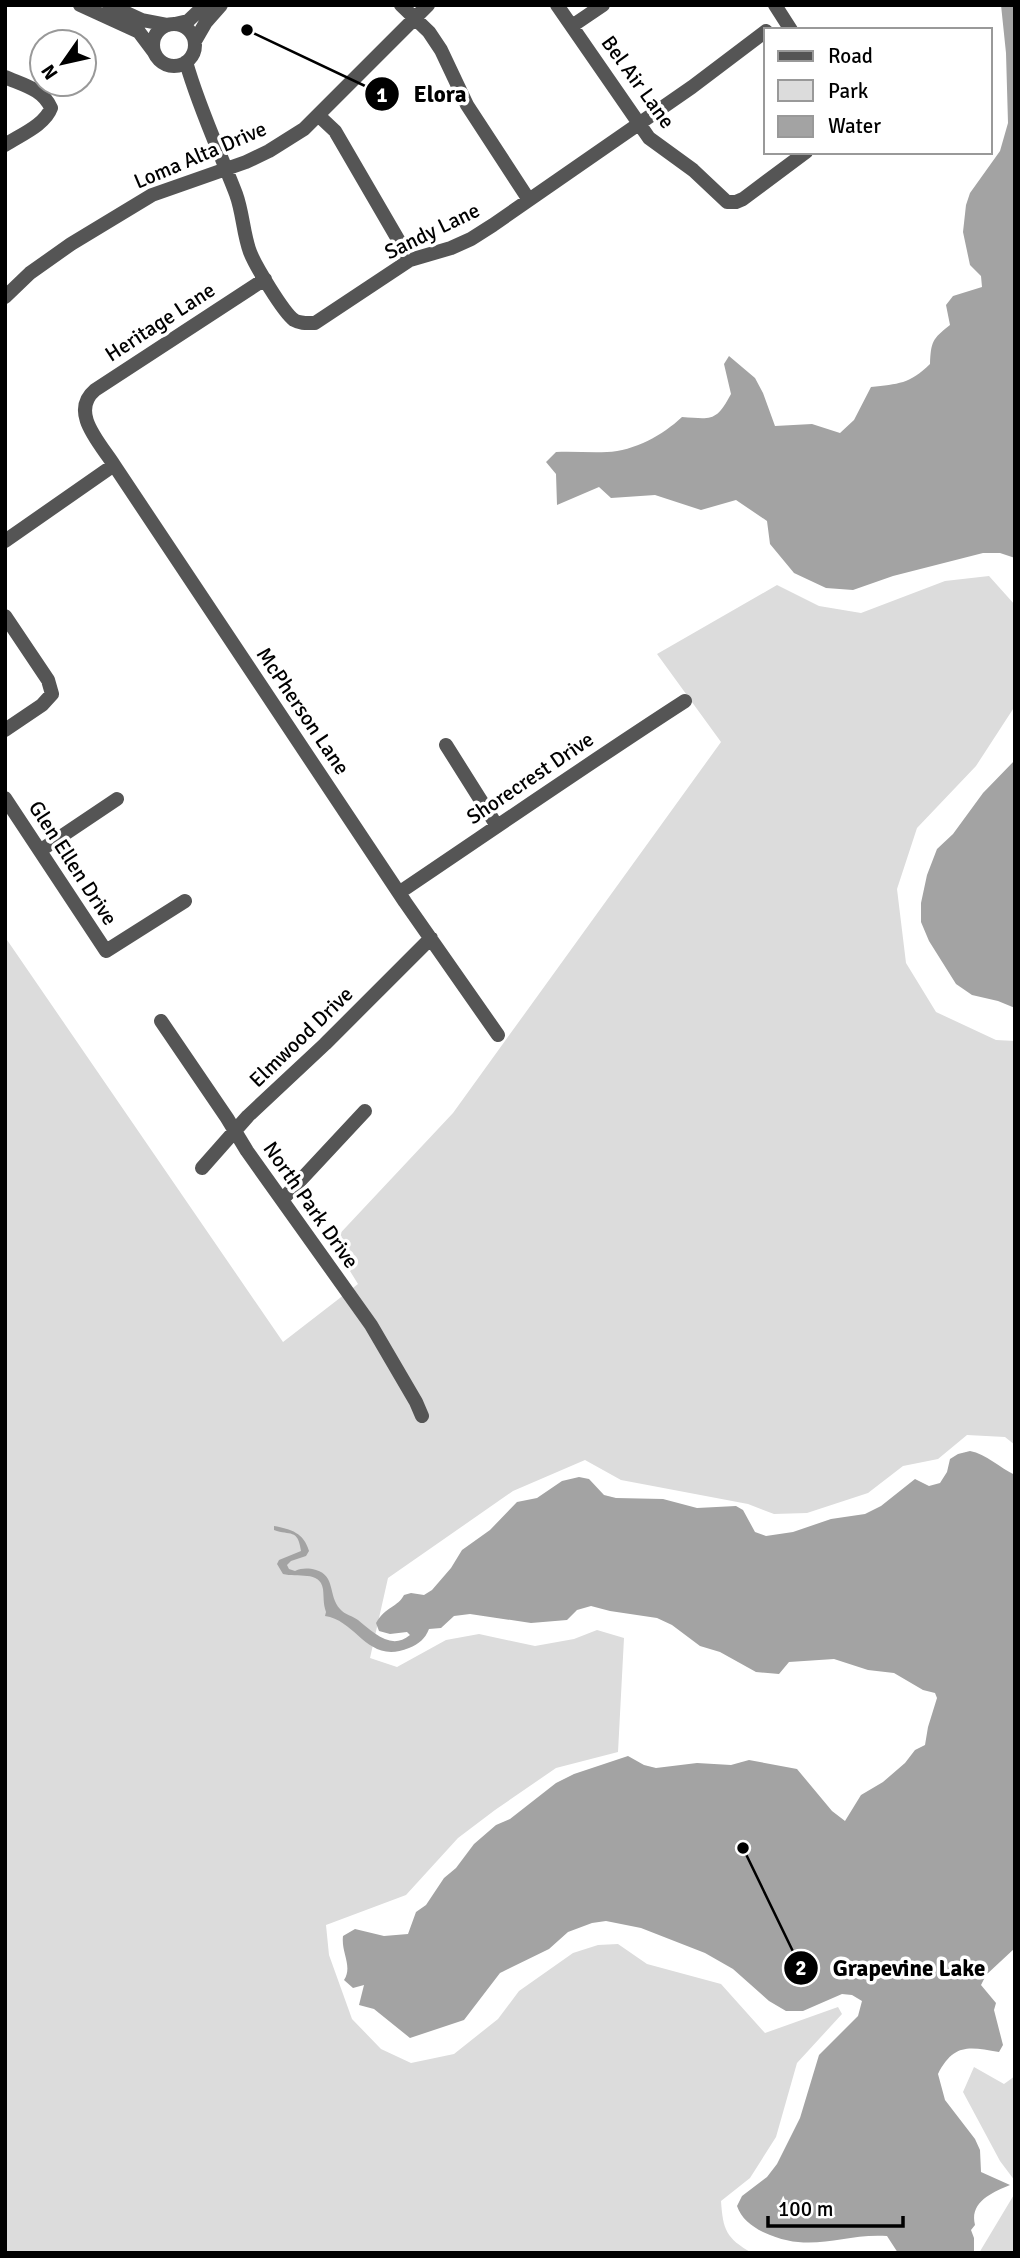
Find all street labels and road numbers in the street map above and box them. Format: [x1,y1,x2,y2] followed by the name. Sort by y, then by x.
[596,31,680,133] street label: Bel Air Lane
[130,115,270,195] street label: Loma Alta Drive
[380,197,484,265] street label: Sandy Lane
[100,277,220,367] street label: Heritage Lane
[251,642,355,780] street label: McPherson Lane
[461,726,599,830] street label: Shorecrest Drive
[23,796,123,930] street label: Glen Ellen Drive
[244,981,358,1093] street label: Elmwood Drive
[258,1137,364,1273] street label: North Park Drive

